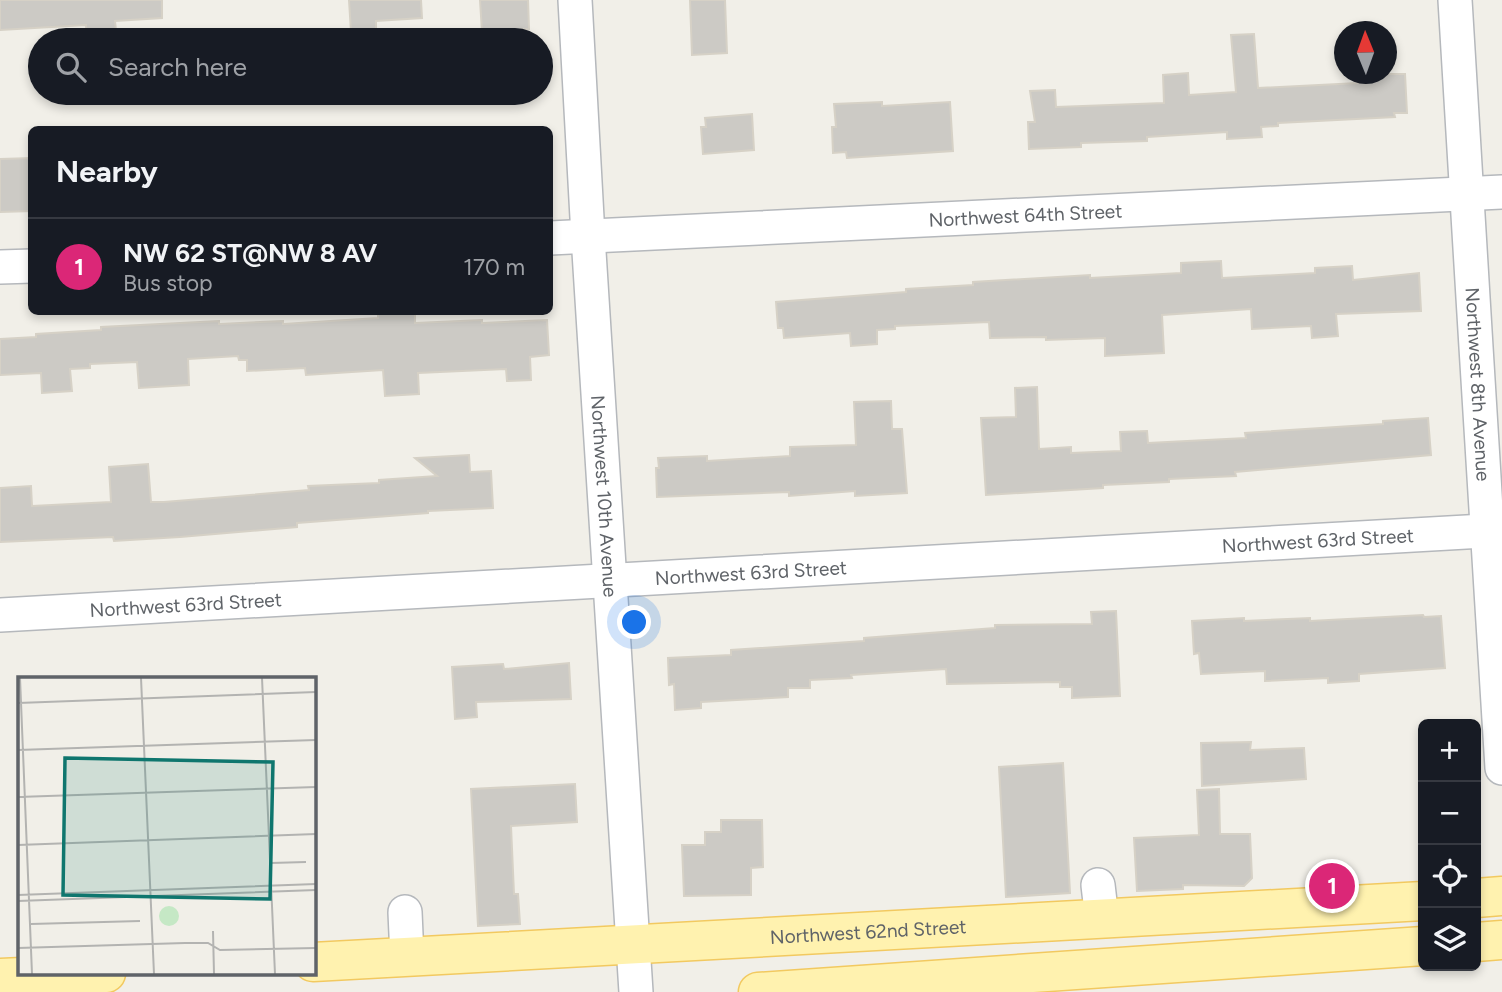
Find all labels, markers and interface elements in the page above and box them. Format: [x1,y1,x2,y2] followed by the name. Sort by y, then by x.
[1334,21,1397,84] north arrow
[28,28,553,105] search box
[52,48,90,86] icon: search
[108,51,247,83] text: Search here
[56,153,158,190] text: Nearby
[928,199,1123,232] street label: Northwest 64th Street
[123,237,377,269] text: NW 62 ST@NW 8 AV
[74,253,84,281] text: 1
[463,253,525,281] text: 170 m
[123,269,213,297] text: Bus stop
[1461,287,1495,482] street label: Northwest 8th Avenue
[586,394,622,598] street label: Northwest 10th Avenue
[1221,524,1415,558] street label: Northwest 63rd Street
[654,556,847,590] street label: Northwest 63rd Street
[89,588,282,622] street label: Northwest 63rd Street
[617,605,651,639] your location
[18,677,315,974] inset map
[1418,719,1481,971] map controls
[1418,719,1481,782] button: +
[1418,782,1481,845] button: −
[1418,845,1481,908] button: locate
[1309,860,1355,912] pin: 1
[1418,908,1481,971] button: layers
[769,915,967,949] street label: Northwest 62nd Street

